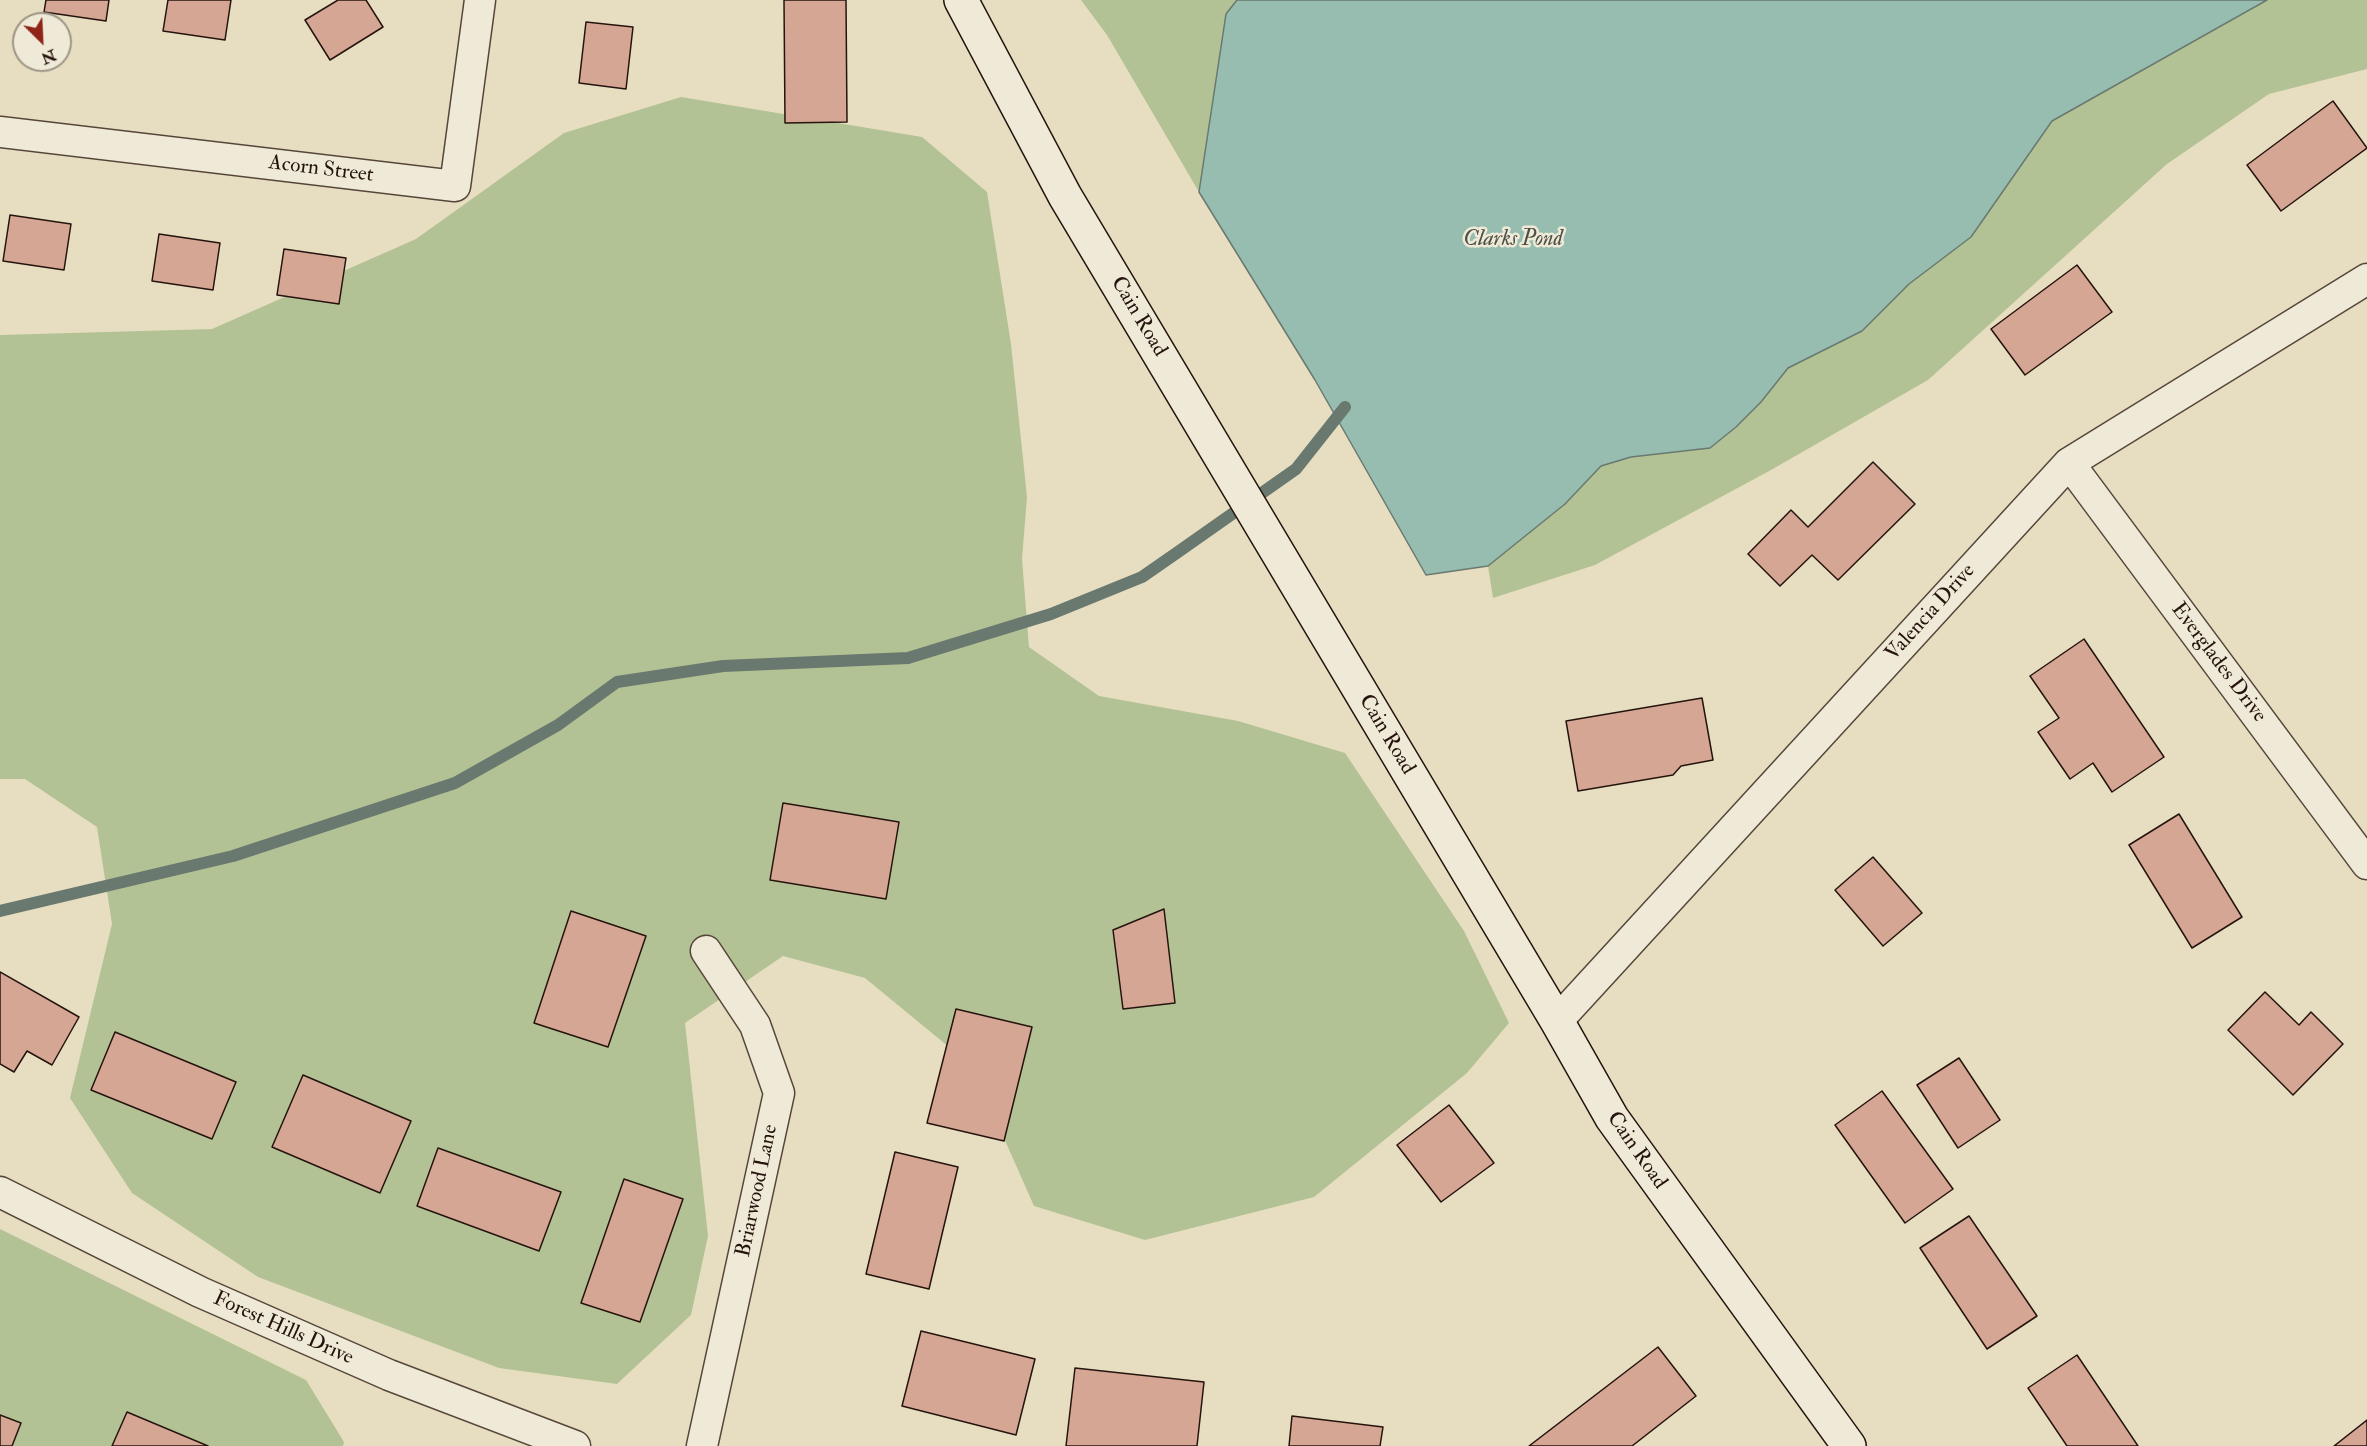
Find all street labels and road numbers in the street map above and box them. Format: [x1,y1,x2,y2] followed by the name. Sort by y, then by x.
[267,151,375,189] street label: Acorn Street
[1104,273,1172,361] street label: Cain Road
[1881,559,1981,667] street label: Valencia Drive
[2165,598,2271,728] street label: Everglades Drive
[1352,691,1420,779] street label: Cain Road
[1600,1107,1672,1195] street label: Cain Road
[732,1122,784,1260] street label: Briarwood Lane
[209,1287,357,1371] street label: Forest Hills Drive

